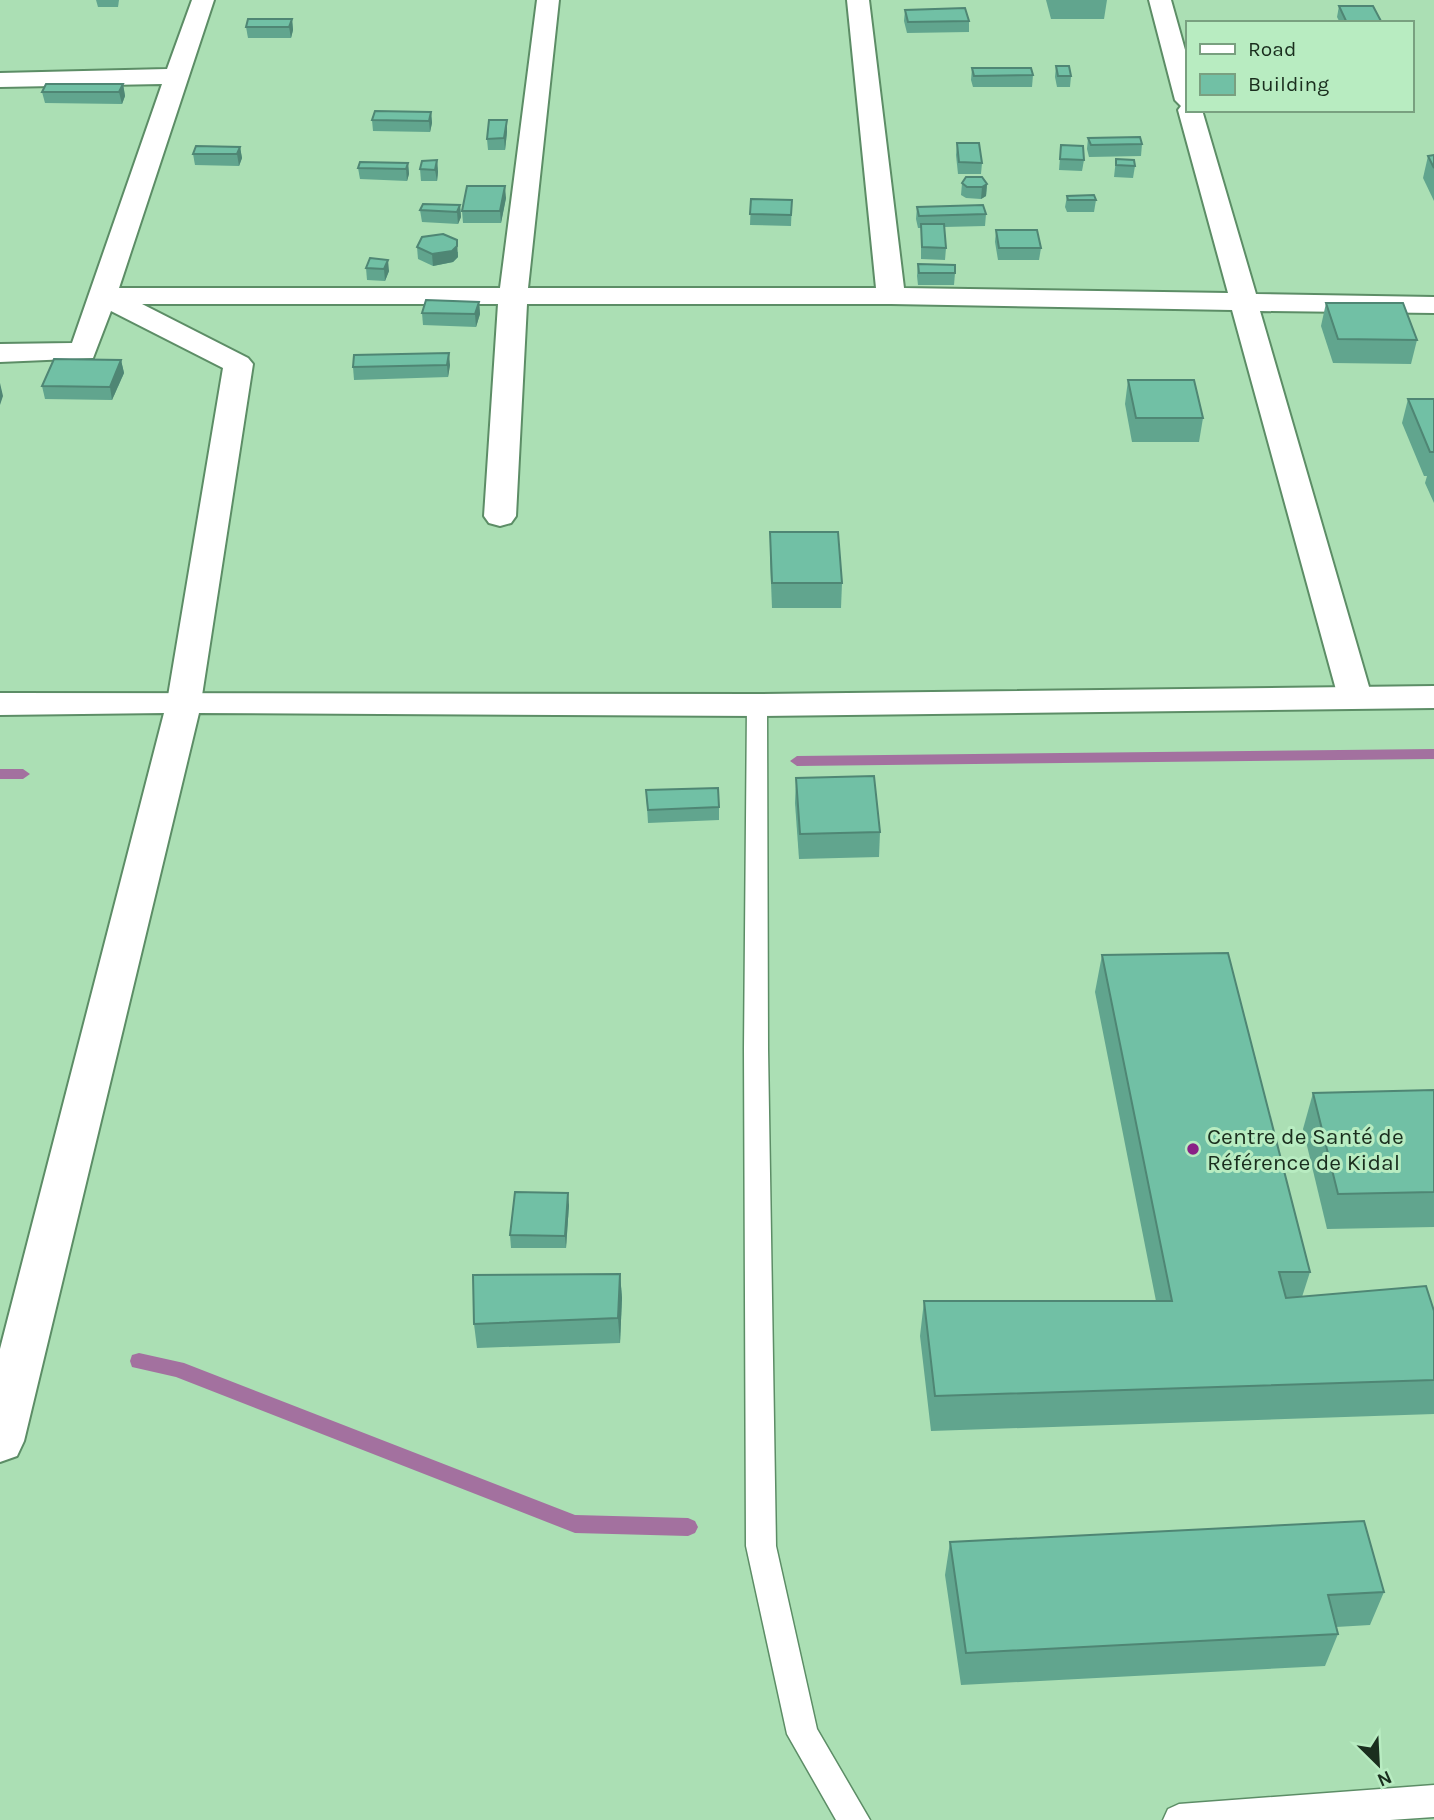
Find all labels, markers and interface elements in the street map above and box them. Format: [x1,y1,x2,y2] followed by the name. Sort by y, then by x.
[1186,21,1413,112] legend
[1248,37,1296,61] text: Road
[1248,72,1329,96] text: Building
[1207,1123,1404,1176] place label: Centre de Santé de Référence de Kidal
[1185,1141,1201,1157] marker: Centre de Santé de Référence de Kidal
[1343,1729,1413,1799] north arrow
[1374,1766,1395,1791] text: N

